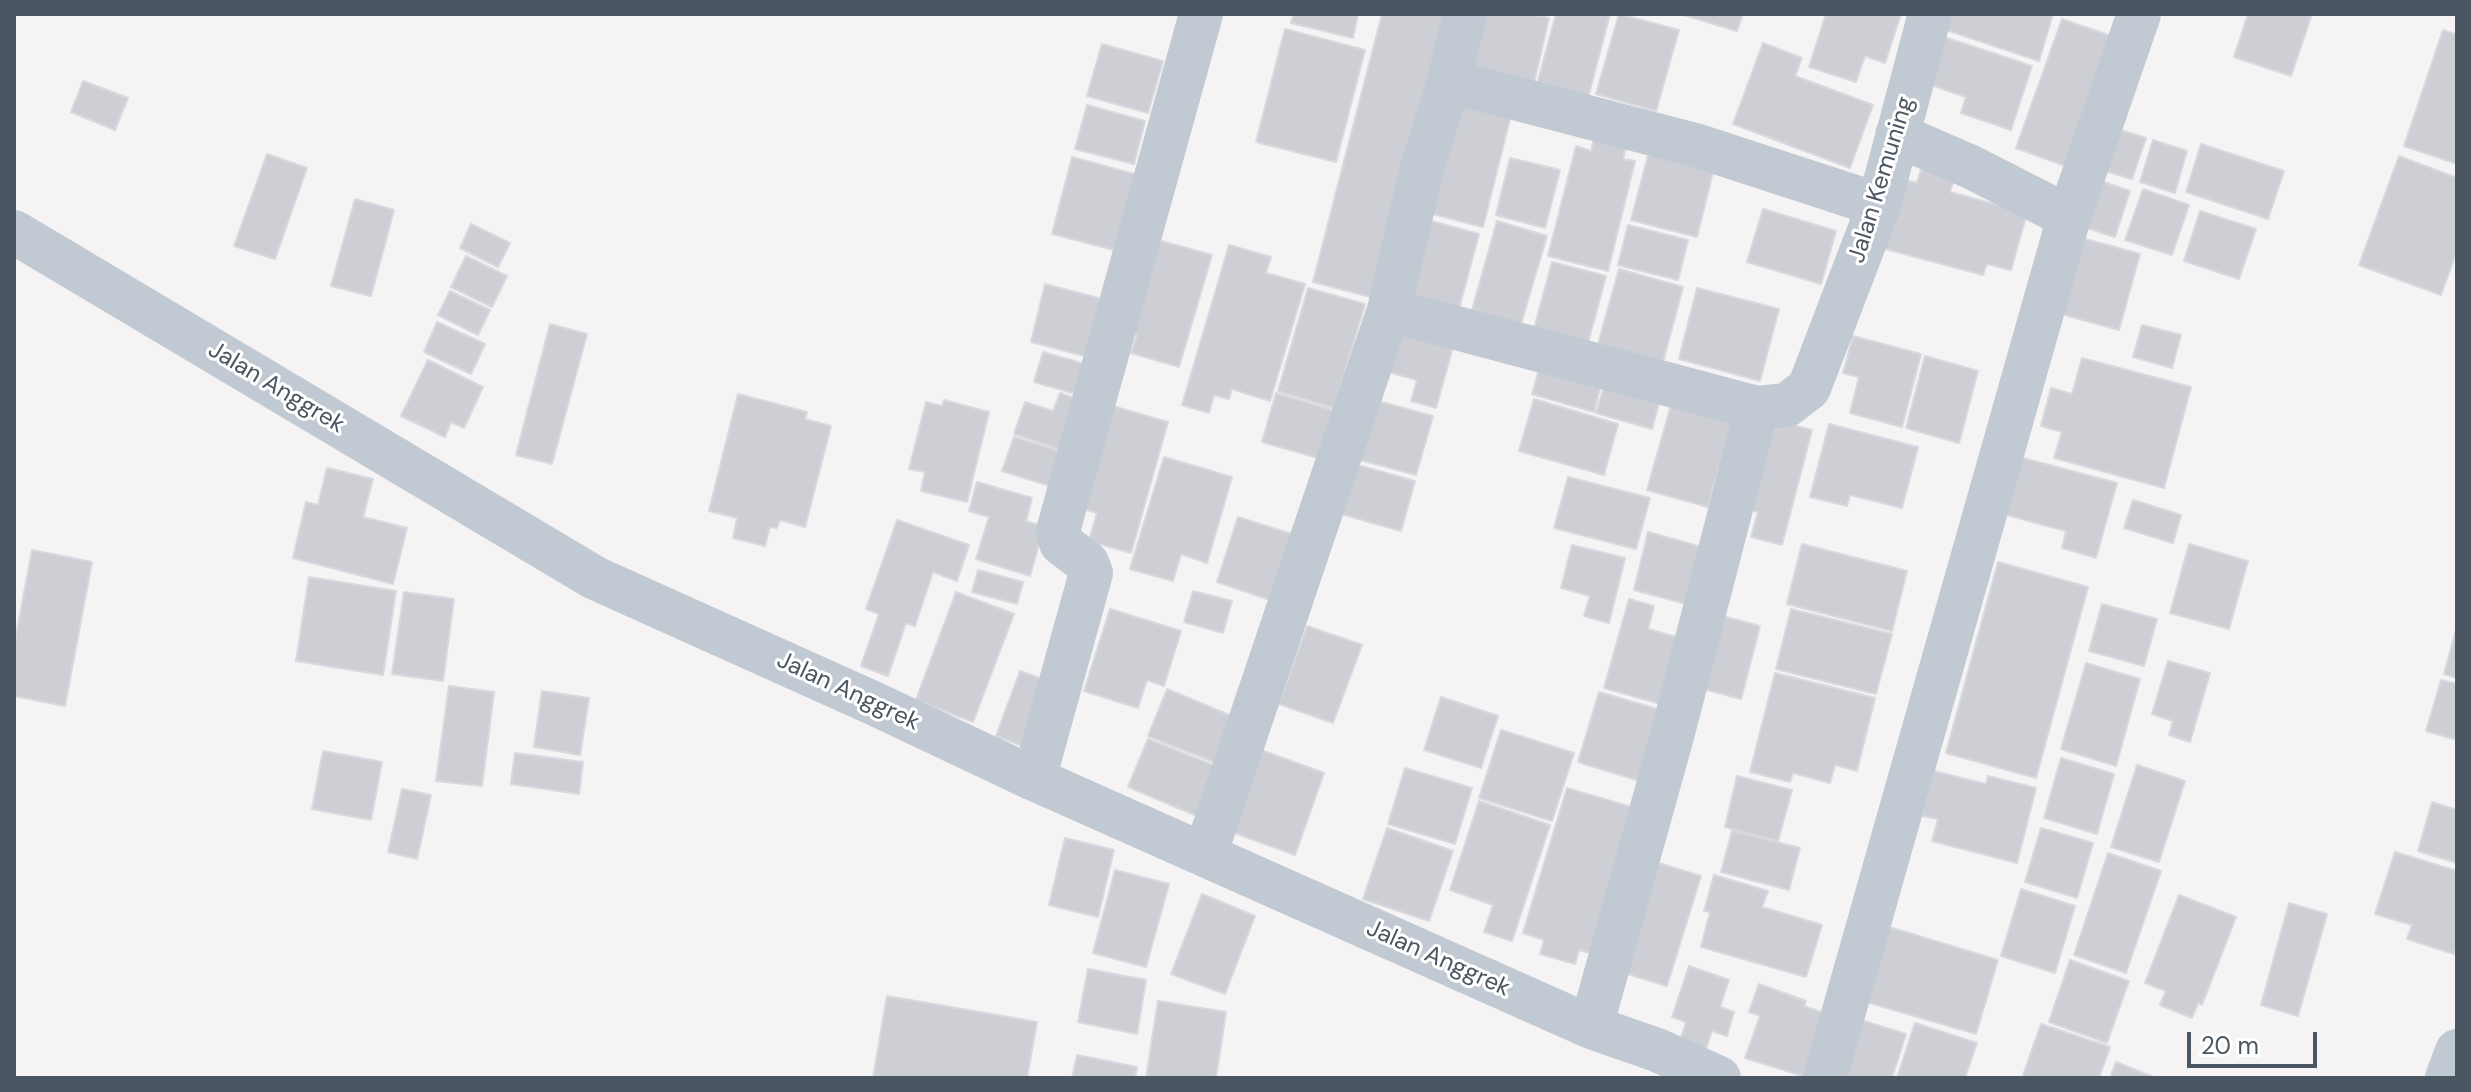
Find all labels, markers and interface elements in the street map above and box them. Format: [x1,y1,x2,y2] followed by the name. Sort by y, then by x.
[1843,93,1921,267] street label: Jalan Kemuning
[202,336,350,440] street label: Jalan Anggrek
[772,646,924,738] street label: Jalan Anggrek
[1362,914,1514,1004] street label: Jalan Anggrek
[2191,1016,2321,1066] scale bar
[2201,1030,2259,1061] text: 20 m

